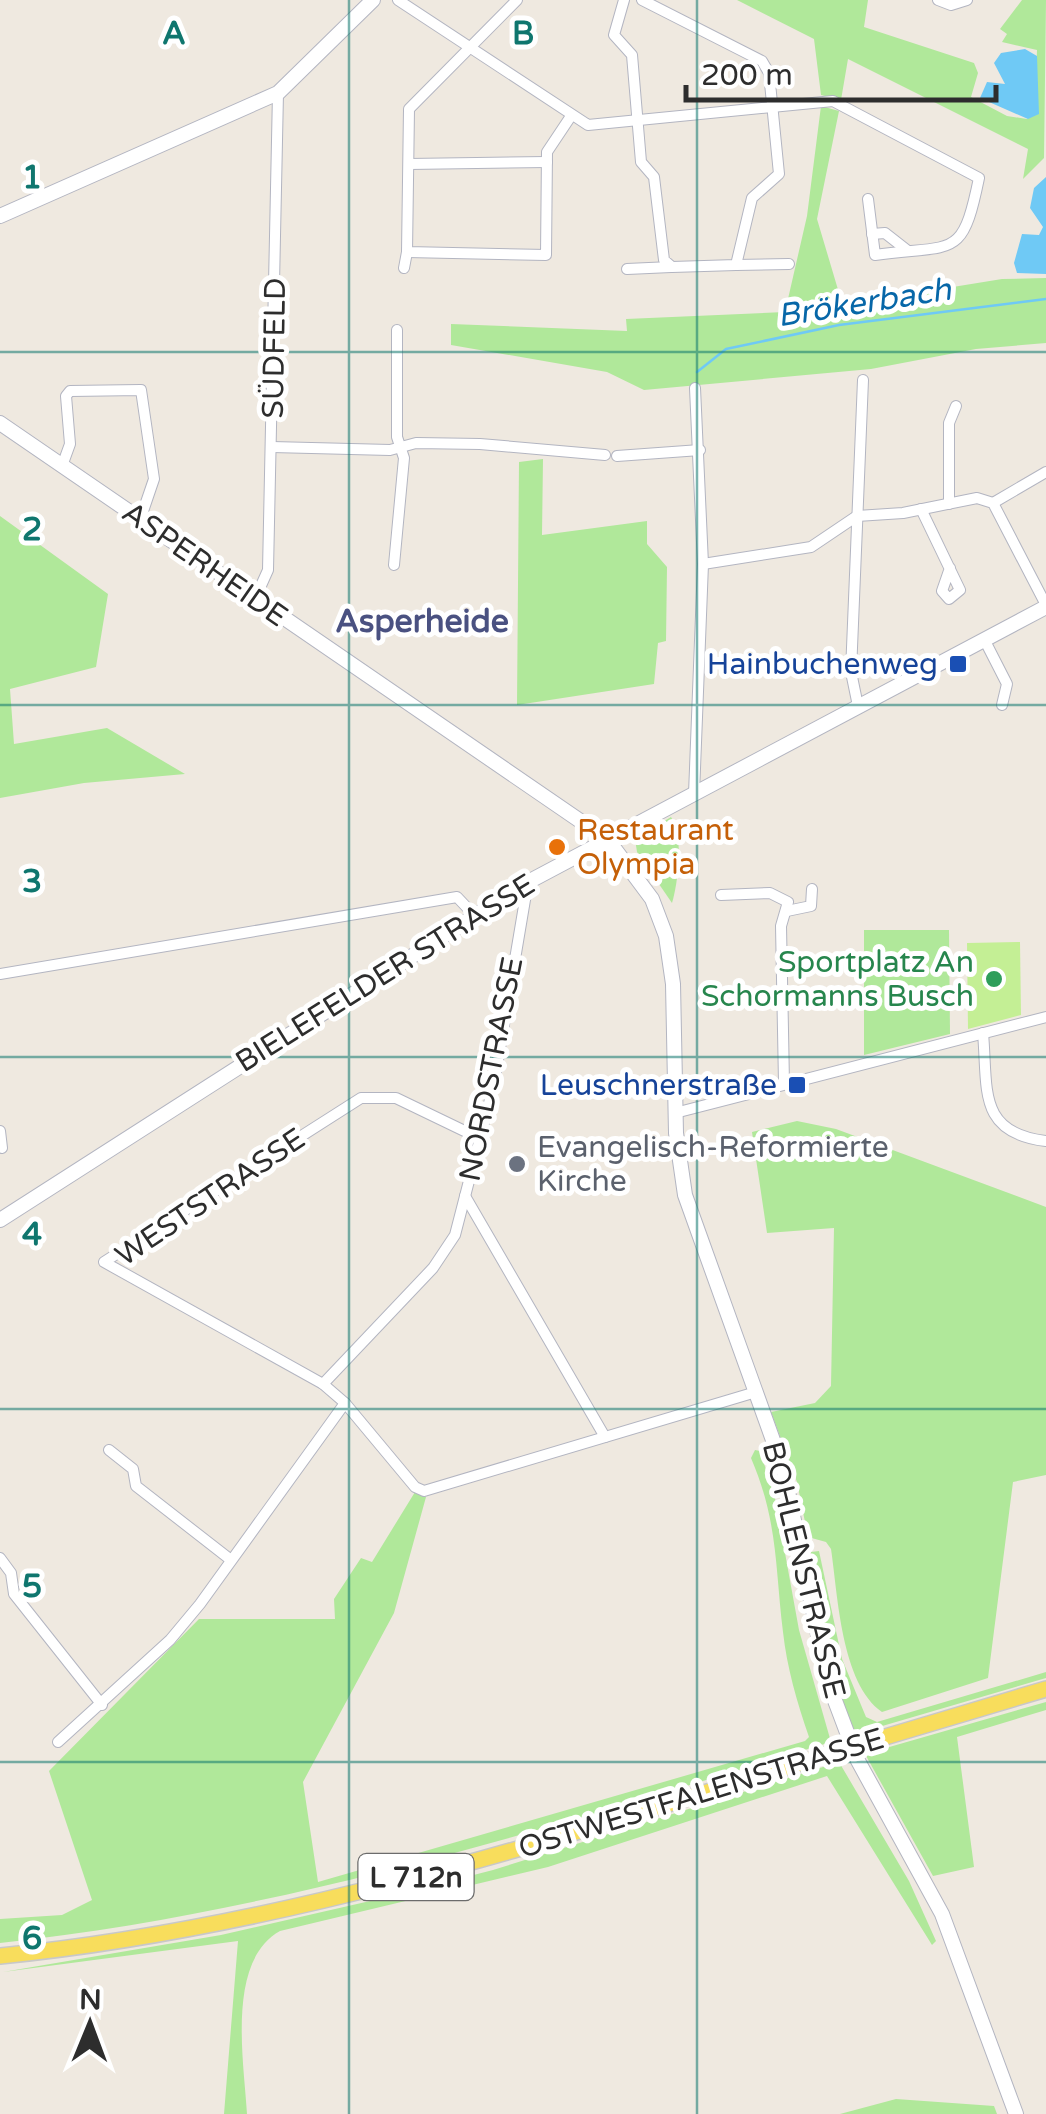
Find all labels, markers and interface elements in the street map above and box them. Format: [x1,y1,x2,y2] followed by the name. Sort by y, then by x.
[162,15,186,53] text: A
[512,15,534,53] text: B
[686,40,996,102] scale bar
[701,57,793,94] text: 200 m
[22,159,42,197] text: 1
[775,270,955,335] water label: Brökerbach
[255,277,294,419] street label: SÜDFELD
[115,494,295,635] street label: ASPERHEIDE
[22,511,42,549] text: 2
[335,603,509,641] district label: Asperheide
[707,646,938,683] place label: Hainbuchenweg
[947,653,969,675] marker: Hainbuchenweg
[577,812,734,883] place label: Restaurant Olympia
[546,836,568,858] marker: Restaurant Olympia
[22,863,42,901] text: 3
[229,866,542,1081] street label: BIELEFELDER STRASSE
[701,944,974,1015] place label: Sportplatz An Schormanns Busch
[452,954,531,1184] street label: NORDSTRASSE
[983,968,1005,990] marker: Sportplatz An Schormanns Busch
[540,1067,777,1104] place label: Leuschnerstraße
[786,1074,808,1096] marker: Leuschnerstraße
[108,1120,312,1274] street label: WESTSTRASSE
[537,1129,889,1200] place label: Evangelisch-Reformierte Kirche
[506,1153,528,1175] marker: Evangelisch-Reformierte Kirche
[22,1216,42,1254] text: 4
[754,1438,853,1703] street label: BOHLENSTRASSE
[22,1568,42,1606] text: 5
[514,1720,888,1867] street label: OSTWESTFALENSTRASSE
[358,1854,474,1900] road number: L 712n
[22,1920,42,1958] text: 6
[40,1974,140,2074] north arrow
[79,1983,102,2017] text: N

